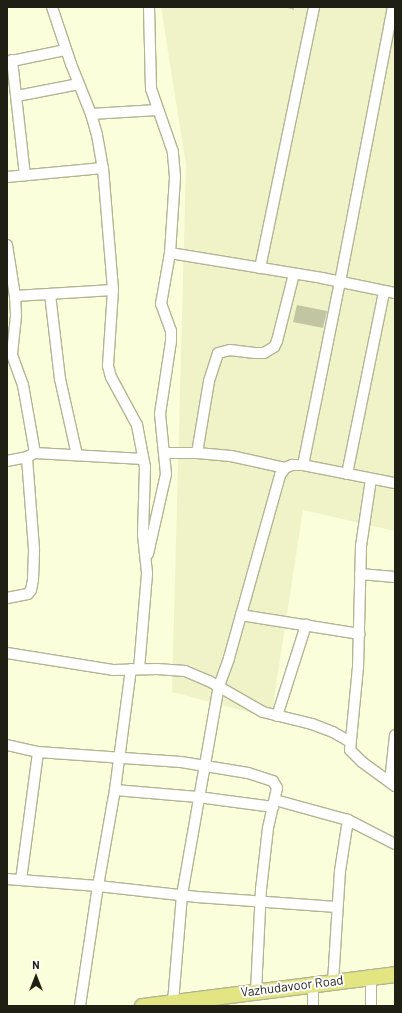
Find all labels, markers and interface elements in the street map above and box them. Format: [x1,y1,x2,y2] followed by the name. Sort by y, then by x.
[16,957,56,997] north arrow
[32,958,40,971] text: N
[240,972,344,1000] street label: Vazhudavoor Road

